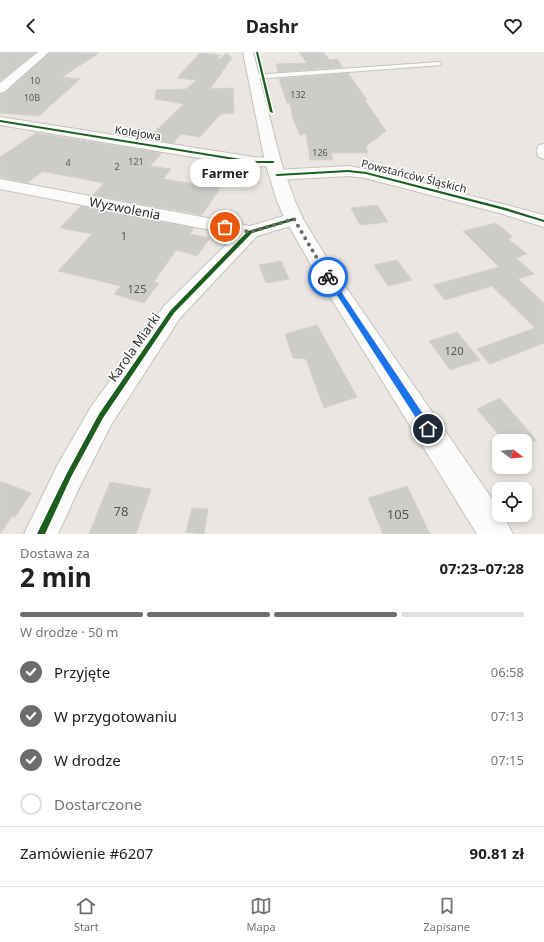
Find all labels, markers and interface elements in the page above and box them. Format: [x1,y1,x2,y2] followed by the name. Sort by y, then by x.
[246,14,298,38] text: Dashr
[20,15,42,37] icon: back
[502,15,524,37] icon: heart
[30,74,40,87] house number: 10
[290,88,306,101] house number: 132
[24,91,40,104] house number: 10B
[114,121,162,144] street label: Kolejowa
[312,146,328,159] house number: 126
[128,155,144,168] house number: 121
[360,155,468,196] street label: Powstańców Śląskich
[65,156,71,169] house number: 4
[190,159,260,187] callout: Farmer
[114,160,120,173] house number: 2
[202,164,248,182] text: Farmer
[88,192,162,224] street label: Wyzwolenia
[208,210,242,244] pin
[214,216,236,238] icon: bag
[121,228,127,243] house number: 1
[308,257,348,297] courier
[317,266,339,288] icon: bike
[128,281,146,296] house number: 125
[104,309,164,385] street label: Karola Miarki
[445,343,463,358] house number: 120
[411,412,445,446] pin
[417,418,439,440] icon: home
[492,434,532,474] north arrow
[492,434,532,522] map controls
[492,482,532,522] button: locate
[114,502,128,520] house number: 78
[387,505,409,523] house number: 105
[20,544,90,562] text: Dostawa za
[439,558,524,578] text: 07:23–07:28
[20,559,92,595] text: 2 min
[20,623,119,641] text: W drodze · 50 m
[20,661,42,683] icon: check
[54,662,110,682] text: Przyjęte
[491,663,524,681] text: 06:58
[20,705,42,727] icon: check
[54,706,177,726] text: W przygotowaniu
[491,707,524,725] text: 07:13
[20,749,42,771] icon: check
[54,750,121,770] text: W drodze
[491,751,524,769] text: 07:15
[54,794,142,814] text: Dostarczone
[20,843,153,863] text: Zamówienie #6207
[470,843,524,863] text: 90.81 zł
[74,895,99,934] tab: Start
[247,895,276,934] tab: Mapa
[424,895,470,934] tab: Zapisane

